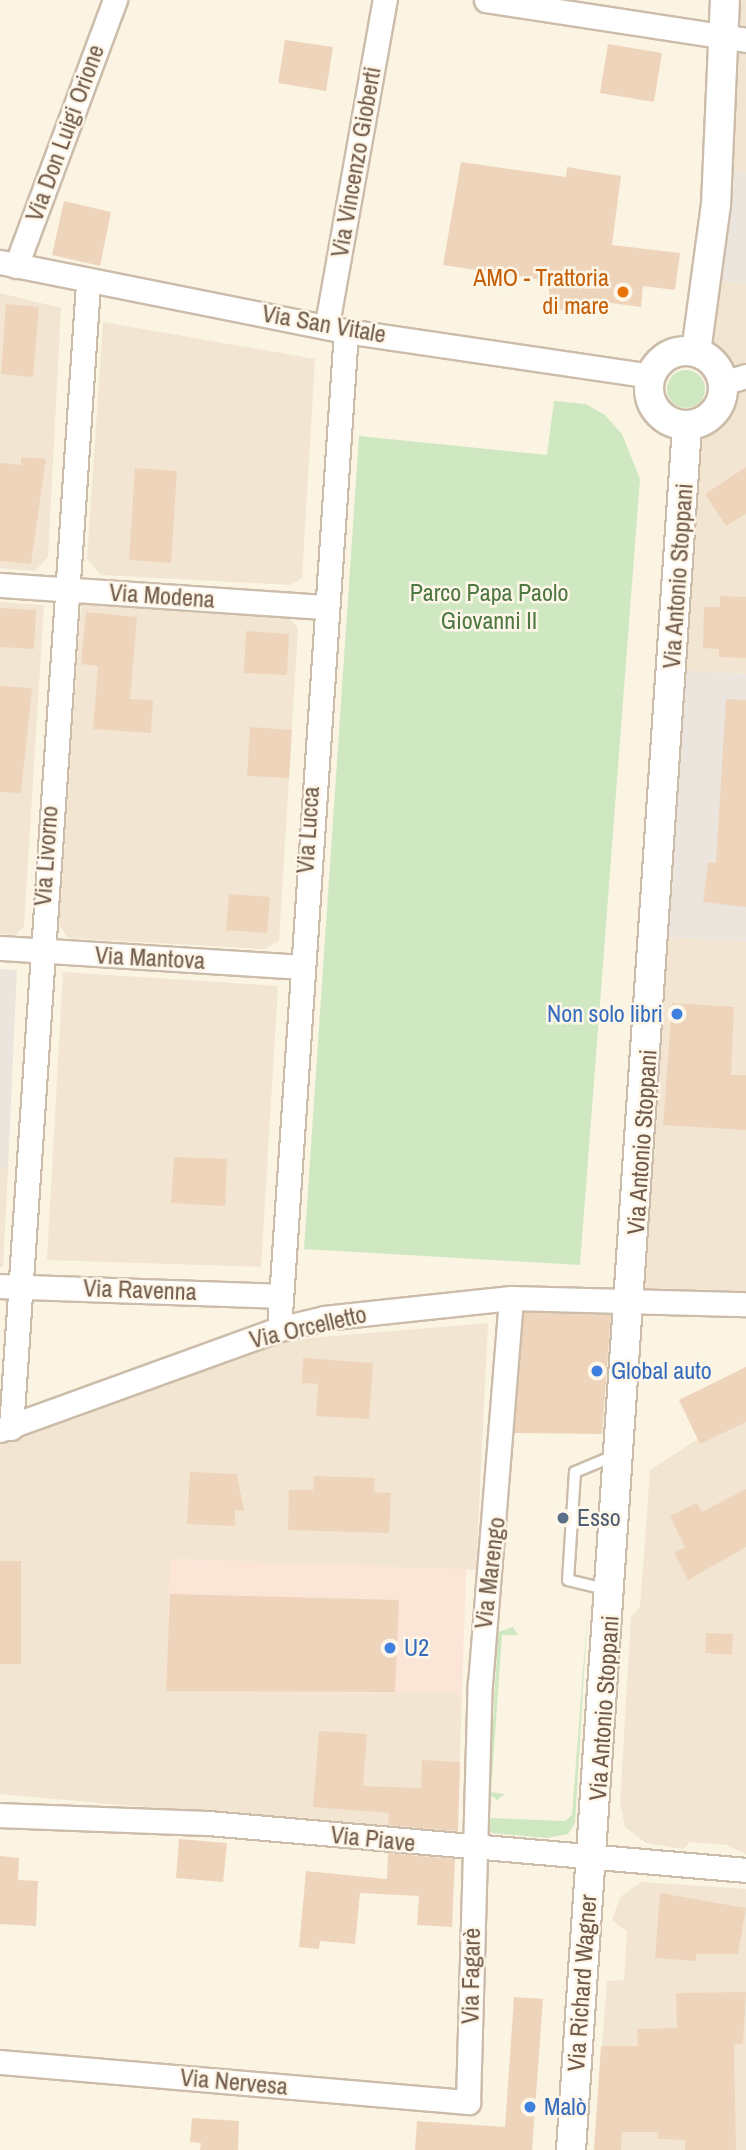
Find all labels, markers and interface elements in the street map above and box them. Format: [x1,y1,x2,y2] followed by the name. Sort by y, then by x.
[20,41,110,225] street label: Via Don Luigi Orione
[325,64,387,260] street label: Via Vincenzo Gioberti
[473,264,609,320] place label: AMO - Trattoria di mare
[615,284,631,300] marker: AMO - Trattoria di mare
[260,299,388,349] street label: Via San Vitale
[657,482,699,670] street label: Via Antonio Stoppani
[108,578,216,614] street label: Via Modena
[410,579,568,635] park label: Parco Papa Paolo Giovanni II
[291,786,325,874] street label: Via Lucca
[28,805,64,907] street label: Via Livorno
[94,941,206,975] street label: Via Mantova
[547,1000,663,1028] place label: Non solo libri
[669,1006,685,1022] marker: Non solo libri
[621,1048,663,1236] street label: Via Antonio Stoppani
[83,1274,197,1306] street label: Via Ravenna
[247,1300,369,1354] street label: Via Orcelletto
[611,1357,712,1385] place label: Global auto
[589,1363,605,1379] marker: Global auto
[577,1504,621,1532] place label: Esso
[555,1510,571,1526] marker: Esso
[469,1515,511,1631] street label: Via Marengo
[583,1614,625,1802] street label: Via Antonio Stoppani
[404,1634,429,1662] place label: U2
[382,1640,398,1656] marker: U2
[329,1820,417,1858] street label: Via Piave
[561,1894,603,2072] street label: Via Richard Wagner
[456,1928,486,2024] street label: Via Fagarè
[179,2063,289,2101] street label: Via Nervesa
[544,2093,587,2121] place label: Malò
[522,2099,538,2115] marker: Malò

